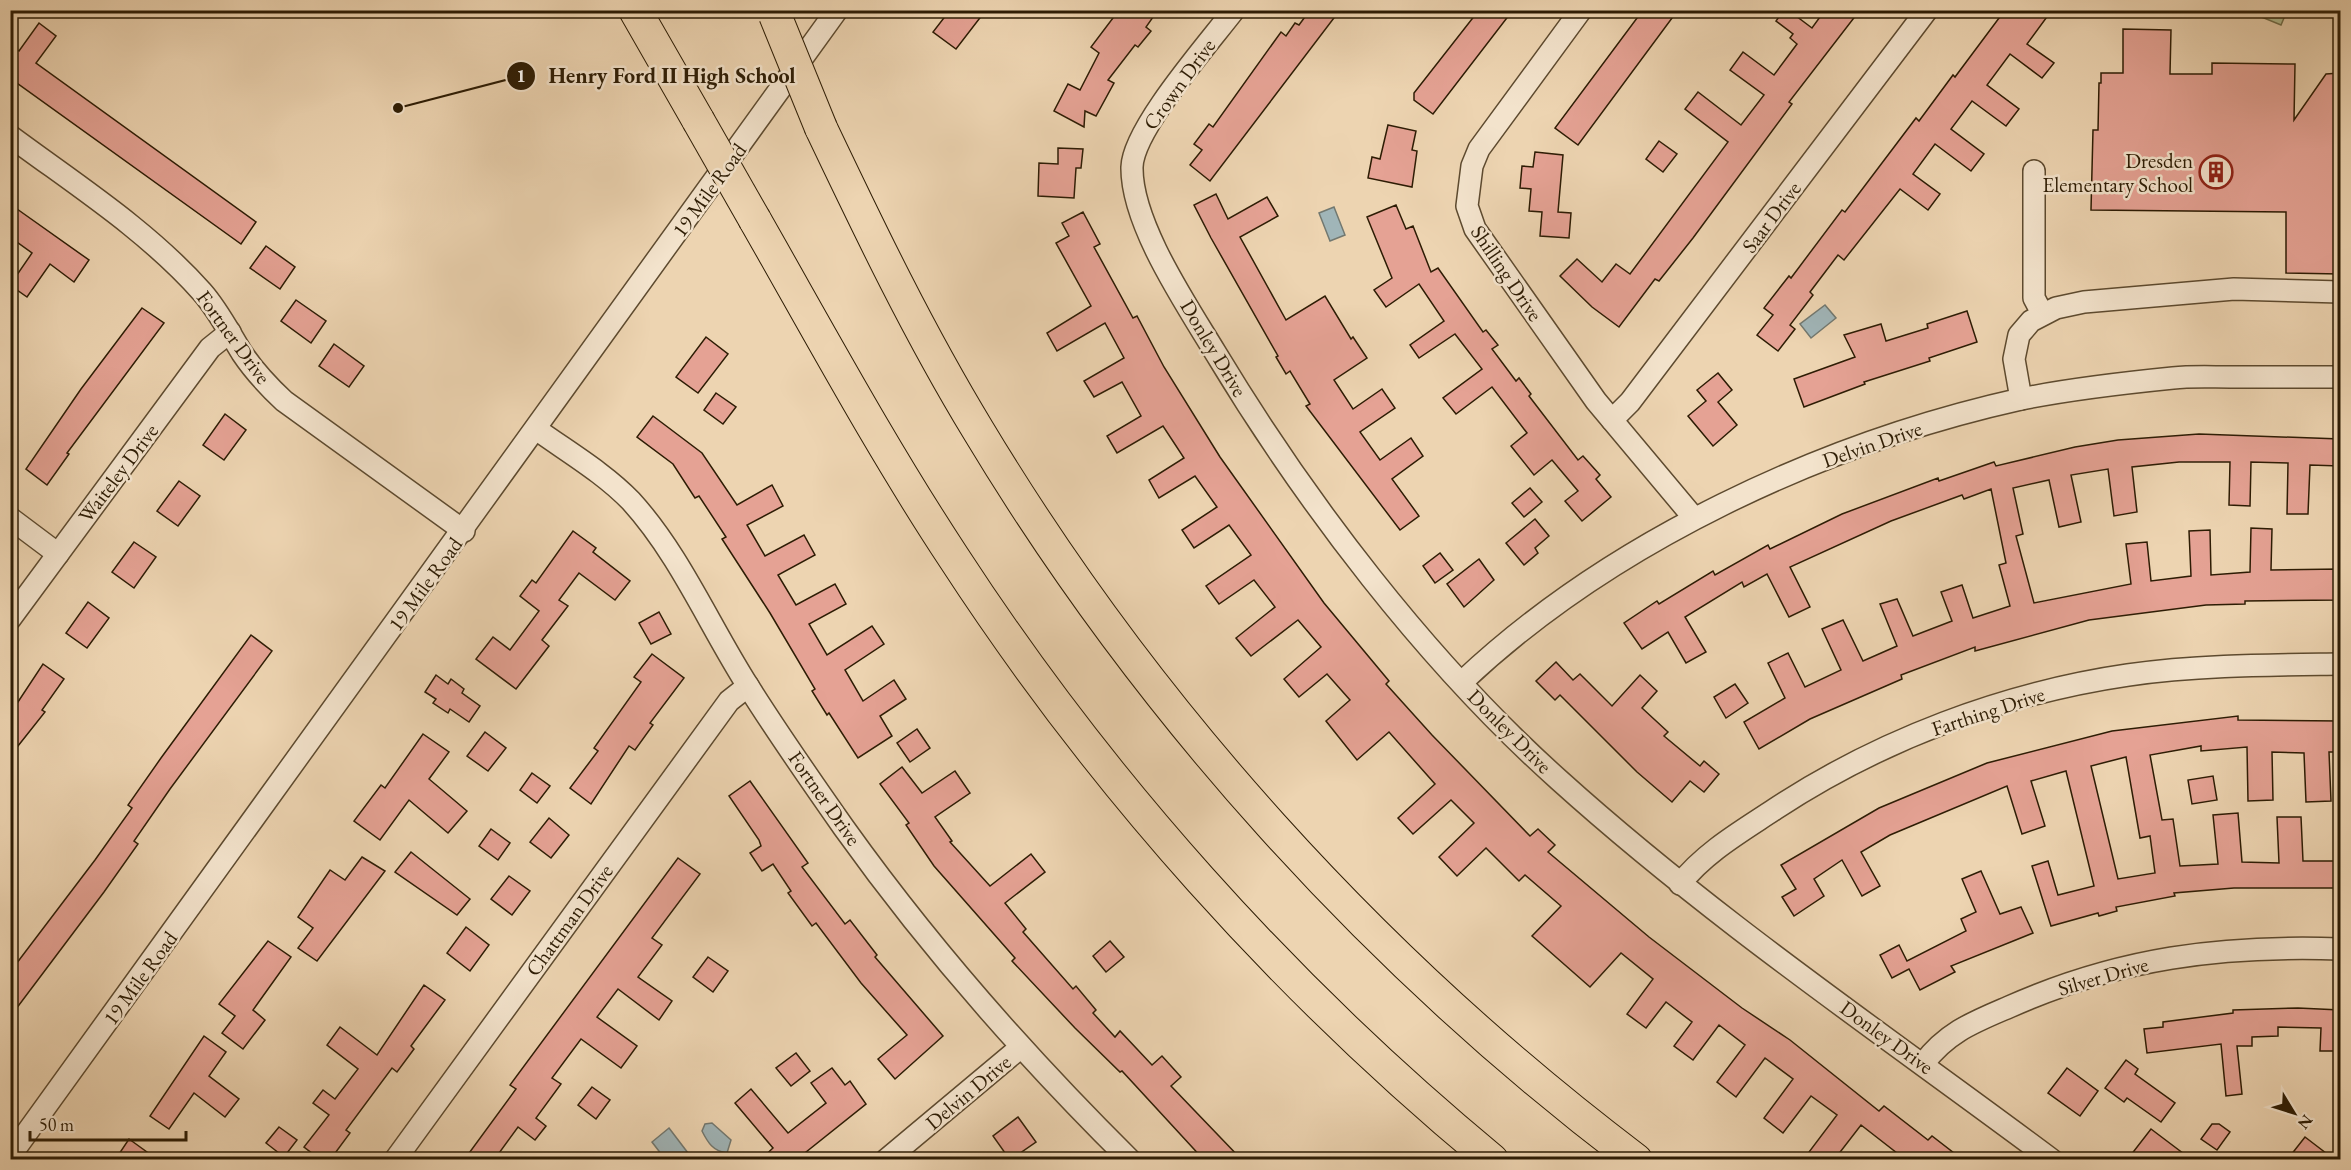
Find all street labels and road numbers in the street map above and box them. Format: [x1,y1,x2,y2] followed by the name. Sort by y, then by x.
[1137,33,1221,135] street label: Crown Drive
[666,137,752,242] street label: 19 Mile Road
[1735,176,1807,258] street label: Saar Drive
[1465,220,1549,326] street label: Shilling Drive
[191,285,277,389] street label: Fortner Drive
[1174,294,1254,402] street label: Donley Drive
[1819,414,1925,474] street label: Delvin Drive
[72,418,164,528] street label: Waiteley Drive
[382,531,468,636] street label: 19 Mile Road
[1928,680,2048,742] street label: Farthing Drive
[1462,683,1558,779] street label: Donley Drive
[783,745,867,851] street label: Fortner Drive
[519,859,619,981] street label: Chattman Drive
[97,925,183,1030] street label: 19 Mile Road
[2055,950,2151,1002] street label: Silver Drive
[1835,994,1939,1080] street label: Donley Drive
[920,1048,1016,1136] street label: Delvin Drive

